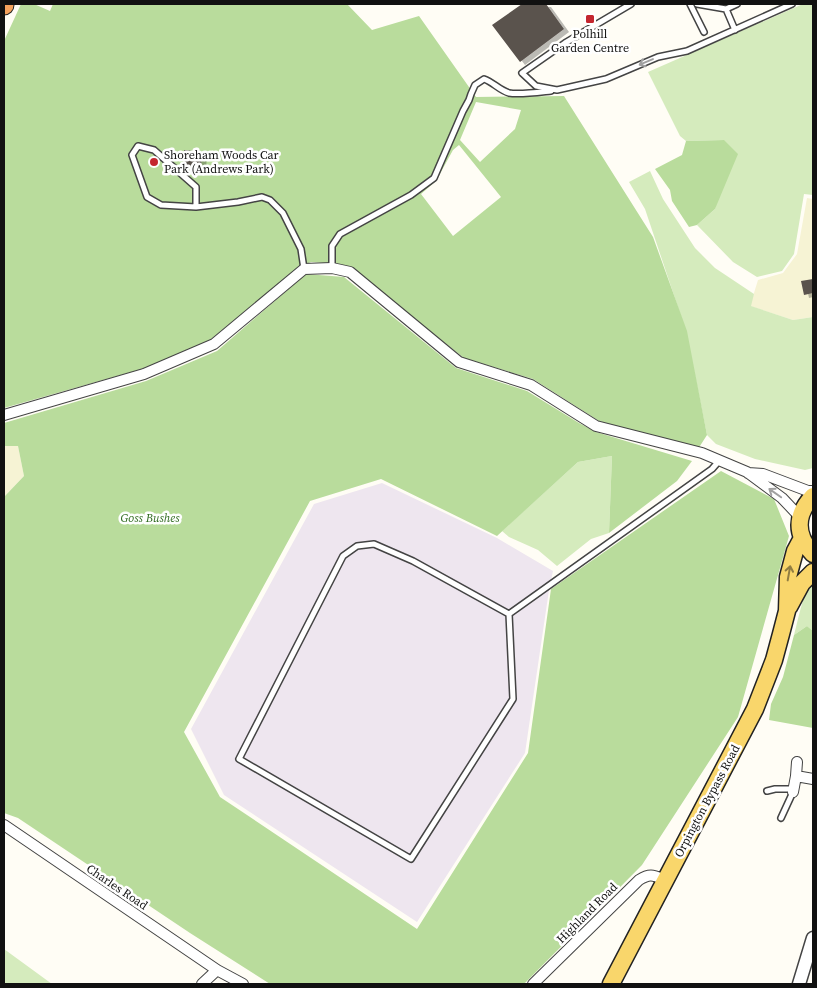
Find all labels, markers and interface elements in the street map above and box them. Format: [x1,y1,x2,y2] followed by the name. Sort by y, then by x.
[584,13,596,25] marker: Polhill Garden Centre
[551,26,629,56] place label: Polhill Garden Centre
[639,58,654,68] one-way arrow
[164,147,279,177] place label: Shoreham Woods Car Park (Andrews Park)
[148,156,160,168] marker: Shoreham Woods Car Park (Andrews Park)
[768,488,782,498] one-way arrow
[120,510,180,526] park label: Goss Bushes
[785,566,795,582] one-way arrow
[671,742,744,860] street label: Orpington Bypass Road
[83,861,151,913] street label: Charles Road
[553,879,621,947] street label: Highland Road

